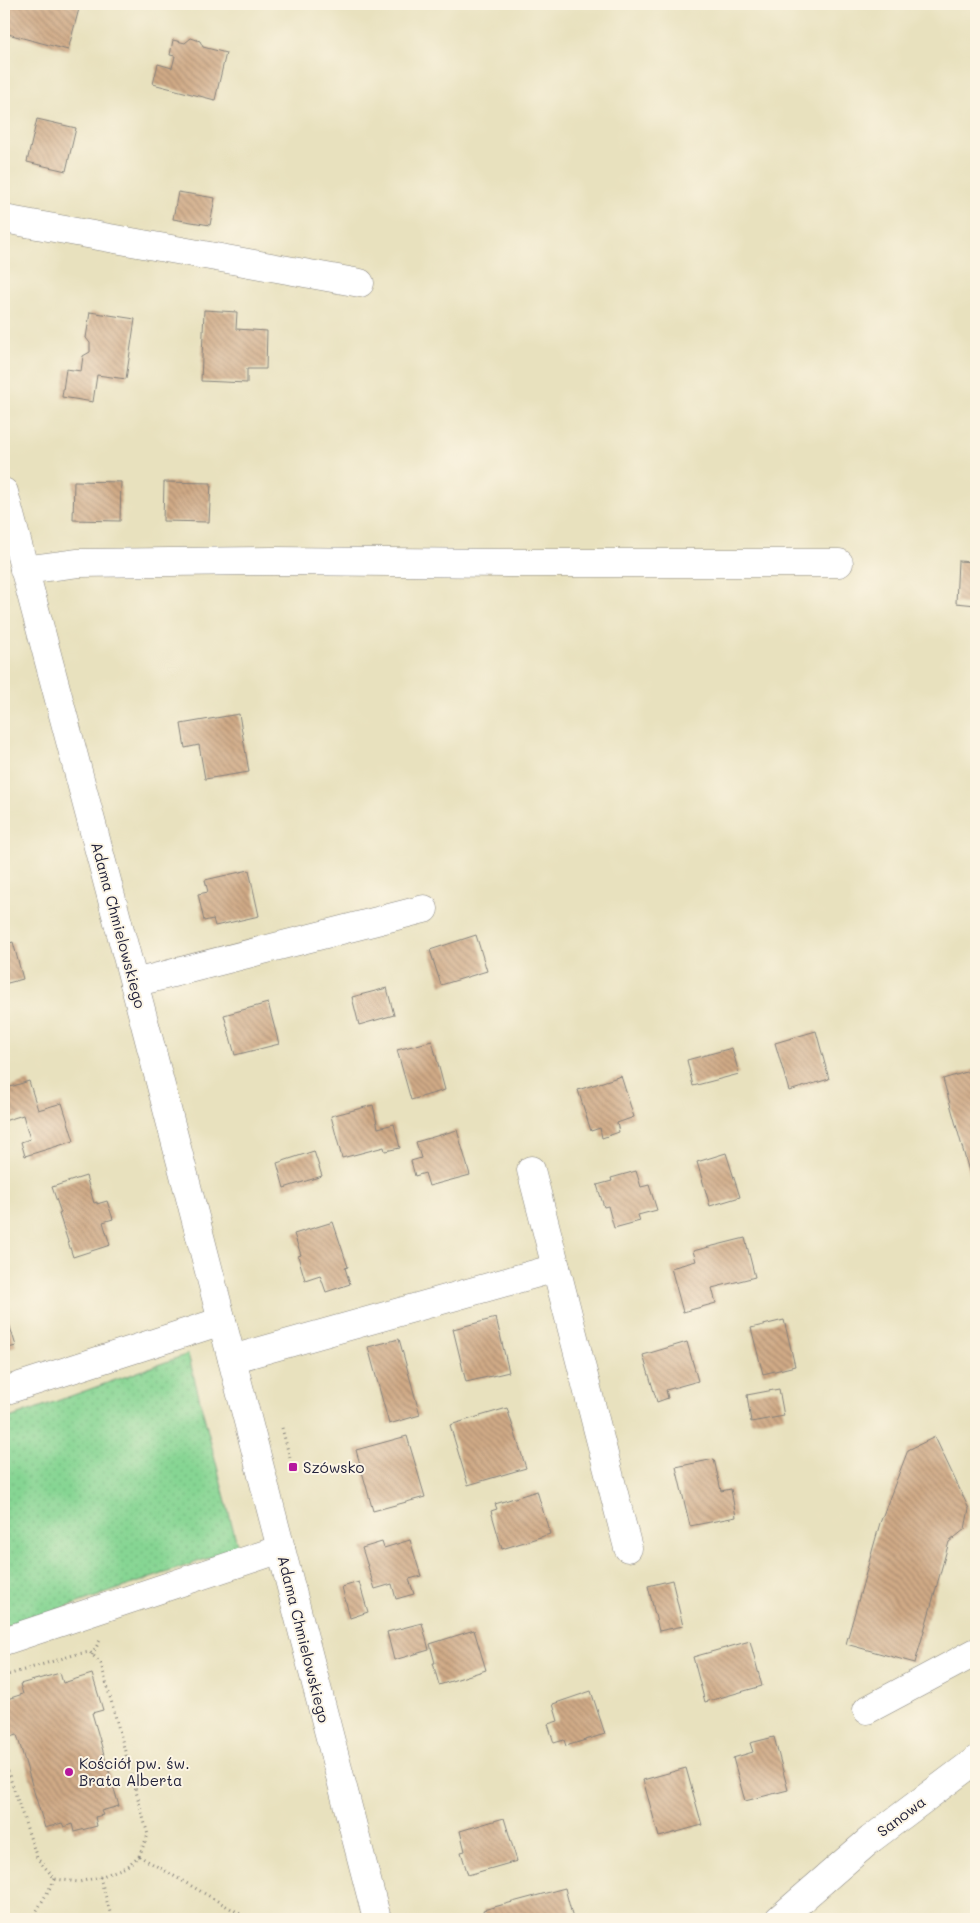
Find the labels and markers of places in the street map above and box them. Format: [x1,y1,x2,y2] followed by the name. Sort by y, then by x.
[303,1457,365,1477] place label: Szówsko
[287,1461,299,1473] marker: Szówsko
[79,1753,190,1790] place label: Kościół pw. św. Brata Alberta
[63,1766,75,1778] marker: Kościół pw. św. Brata Alberta

